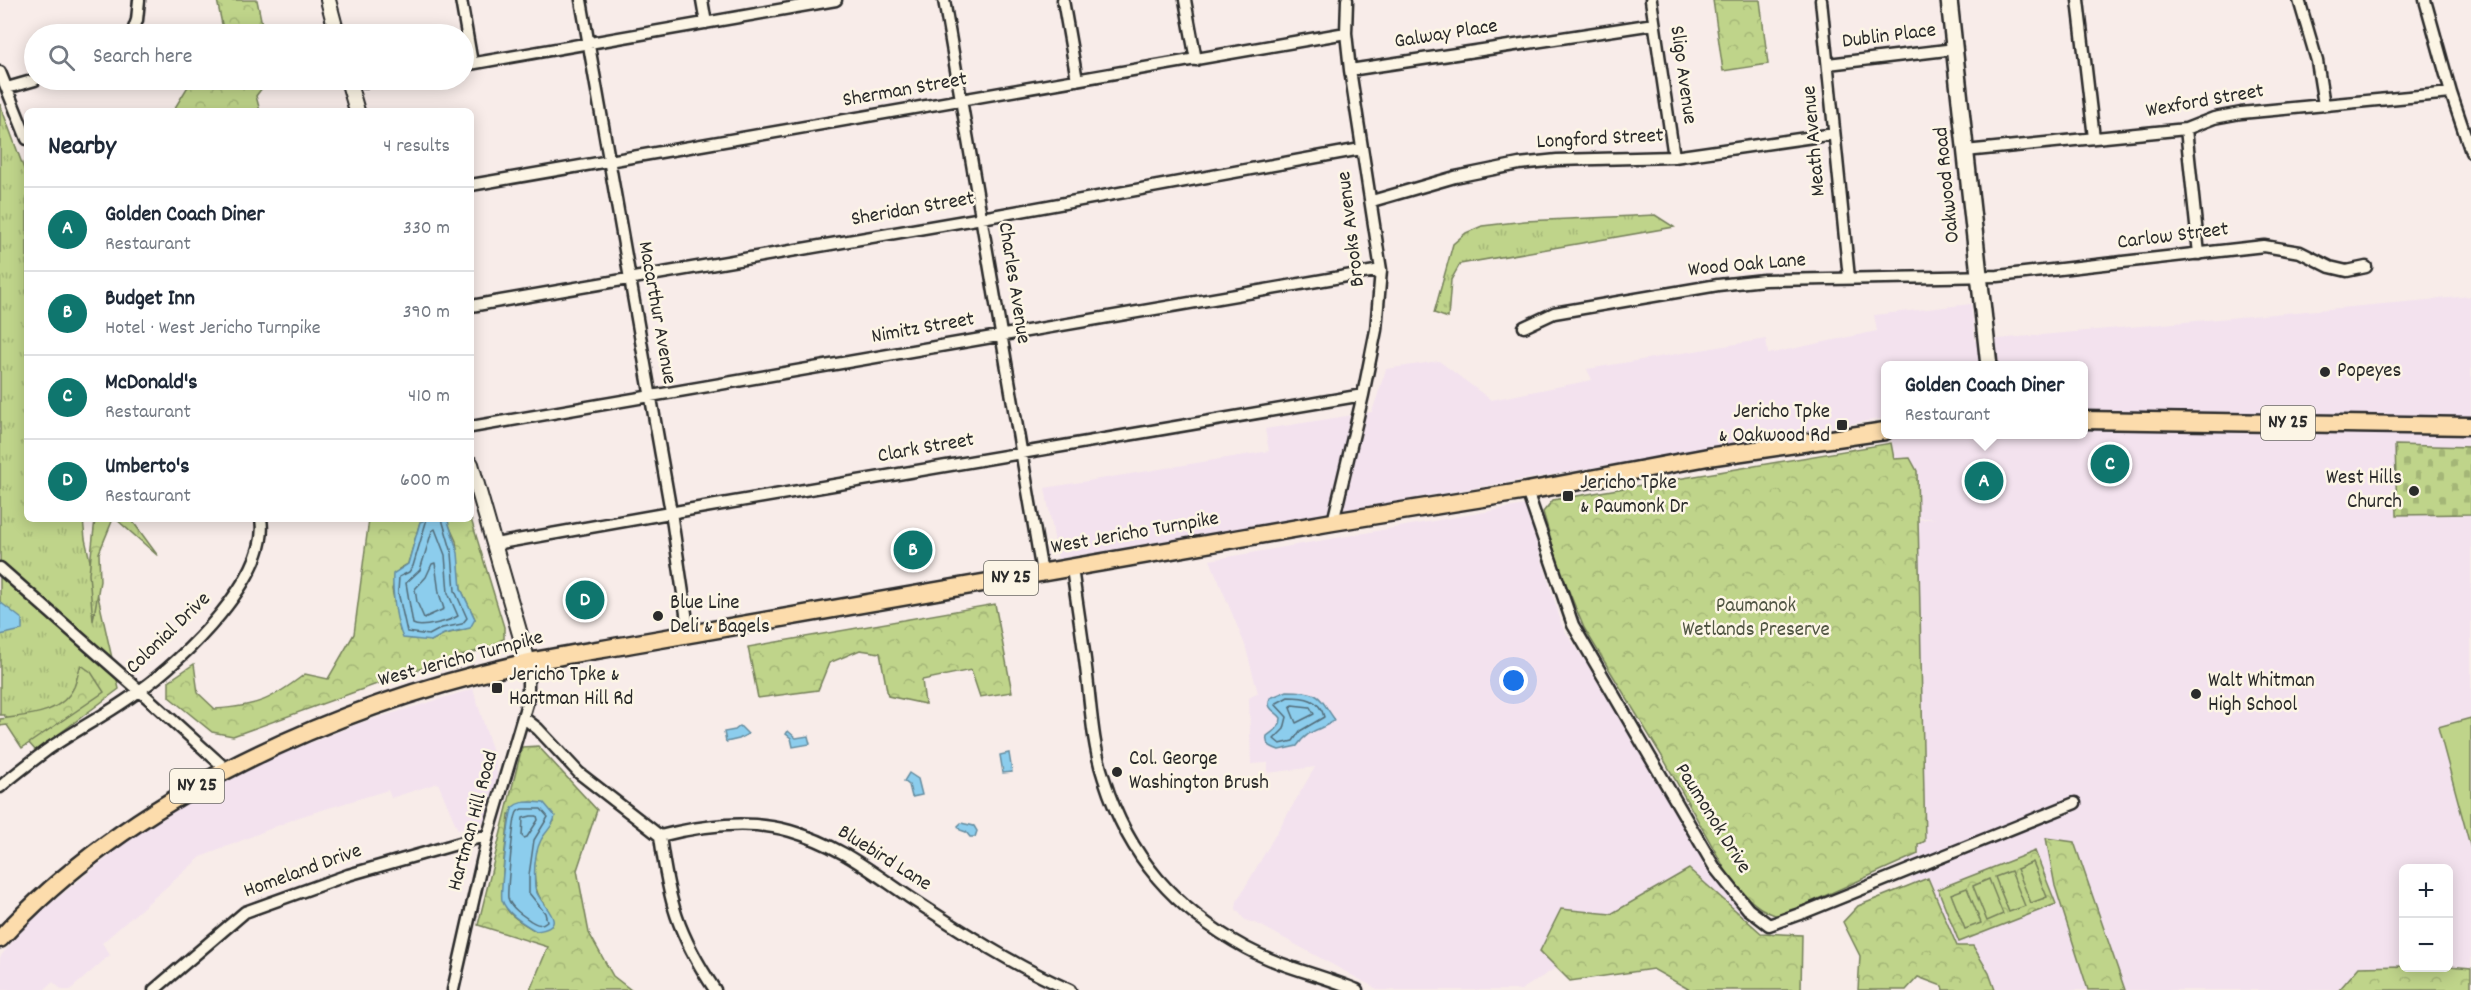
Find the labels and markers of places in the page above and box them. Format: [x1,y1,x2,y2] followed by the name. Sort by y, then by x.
[2337,357,2401,387] place label: Popeyes
[2318,365,2332,379] marker: Popeyes
[1718,398,1830,452] place label: Jericho Tpke & Oakwood Rd
[1835,418,1849,432] marker: Jericho Tpke & Oakwood Rd
[2090,442,2130,486] pin: C
[1964,458,2004,504] pin: A
[2326,464,2402,518] place label: West Hills Church
[1580,469,1688,523] place label: Jericho Tpke & Paumonk Dr
[2407,484,2421,498] marker: West Hills Church
[1561,489,1575,503] marker: Jericho Tpke & Paumonk Dr
[894,528,932,572] pin: B
[566,578,604,622] pin: D
[670,589,770,643] place label: Blue Line Deli & Bagels
[651,609,665,623] marker: Blue Line Deli & Bagels
[509,661,633,715] place label: Jericho Tpke & Hartman Hill Rd
[2208,667,2315,721] place label: Walt Whitman High School
[490,681,504,695] marker: Jericho Tpke & Hartman Hill Rd
[2189,687,2203,701] marker: Walt Whitman High School
[1129,745,1269,799] place label: Col. George Washington Brush
[1110,765,1124,779] marker: Col. George Washington Brush

